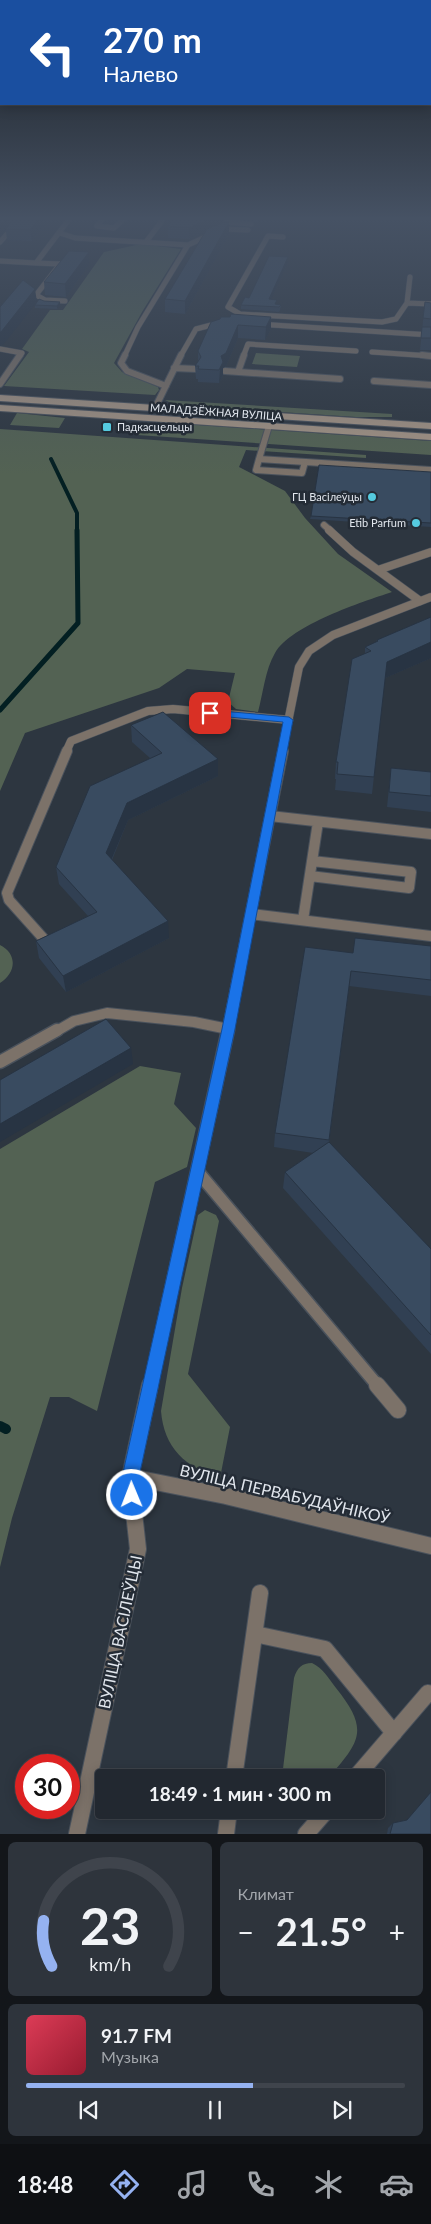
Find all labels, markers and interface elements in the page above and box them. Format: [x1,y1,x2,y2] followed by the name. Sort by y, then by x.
[103,18,202,60] text: 270 m
[20,20,85,85] icon: left
[103,60,178,87] text: Налево
[150,400,283,423] street label: МАЛАДЗЁЖНАЯ ВУЛІЦА
[117,420,192,433] place label: Падкасцельцы
[101,421,113,433] marker: Падкасцельцы
[292,490,362,503] place label: ГЦ Васілеўцы
[366,491,378,503] marker: ГЦ Васілеўцы
[349,516,406,529] place label: Etib Parfum
[410,517,422,529] marker: Etib Parfum
[189,692,231,734] pin
[196,699,224,727] icon: arrive
[178,1460,393,1527] street label: ВУЛІЦА ПЕРВАБУДАЎНІКОЎ
[105,1468,157,1520] position arrow
[94,1553,145,1710] street label: ВУЛІЦА ВАСІЛЕЎЦЫ
[15,1754,80,1819] speed limit sign: 30
[149,1782,331,1805] text: 18:49 · 1 мин · 300 m
[238,1884,294,1903] text: Климат
[80,1894,140,1956] text: 23
[276,1908,367,1954] text: 21.5°
[238,1915,254,1949] text: −
[389,1915,405,1949] text: +
[89,1953,131,1975] text: km/h
[101,2024,172,2047] text: 91.7 FM
[101,2047,159,2066] text: Музыка
[75,2096,103,2124] icon: previous
[201,2096,229,2124] icon: pause
[328,2096,356,2124] icon: next
[107,2167,142,2202] icon: directions
[175,2167,210,2202] icon: music
[243,2167,278,2202] icon: phone
[311,2167,346,2202] icon: climate
[379,2167,414,2202] icon: car
[17,2171,73,2198] text: 18:48

